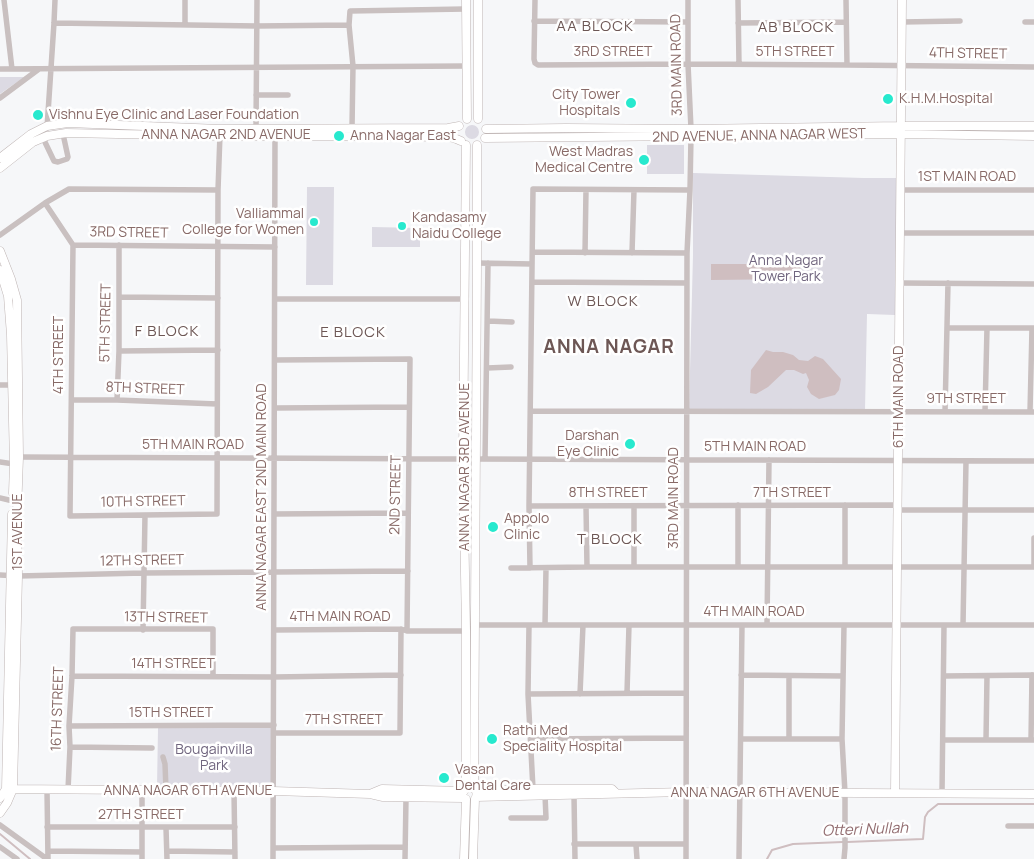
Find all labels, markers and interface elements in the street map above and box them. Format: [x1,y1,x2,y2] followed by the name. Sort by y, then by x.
[668,14,686,116] street label: 3RD MAIN ROAD
[555,18,635,36] district label: AA BLOCK
[757,19,835,37] district label: AB BLOCK
[574,44,652,60] street label: 3RD STREET
[756,44,834,60] street label: 5TH STREET
[929,45,1007,63] street label: 4TH STREET
[552,87,620,120] place label: City Tower Hospitals
[899,91,993,107] place label: K.H.M.Hospital
[881,92,895,106] marker: K.H.M.Hospital
[624,96,638,110] marker: City Tower Hospitals
[49,107,299,123] place label: Vishnu Eye Clinic and Laser Foundation
[31,108,45,122] marker: Vishnu Eye Clinic and Laser Foundation
[652,126,866,146] street label: 2ND AVENUE, ANNA NAGAR WEST
[141,127,311,143] street label: ANNA NAGAR 2ND AVENUE
[350,128,456,144] place label: Anna Nagar East
[332,129,346,143] marker: Anna Nagar East
[535,144,633,176] place label: West Madras Medical Centre
[637,153,651,167] marker: West Madras Medical Centre
[918,169,1016,185] street label: 1ST MAIN ROAD
[182,206,304,238] place label: Valliammal College for Women
[412,210,502,242] place label: Kandasamy Naidu College
[308,216,320,228] marker: Valliammal College for Women
[396,220,408,232] marker: Kandasamy Naidu College
[89,224,169,242] street label: 3RD STREET
[749,253,823,286] park label: Anna Nagar Tower Park
[97,283,115,363] street label: 5TH STREET
[567,293,639,311] district label: W BLOCK
[51,316,67,394] street label: 4TH STREET
[134,323,200,341] district label: F BLOCK
[319,324,387,342] district label: E BLOCK
[542,337,676,359] district label: ANNA NAGAR
[891,346,907,448] street label: 6TH MAIN ROAD
[105,379,185,399] street label: 8TH STREET
[254,383,270,611] street label: ANNA NAGAR EAST 2ND MAIN ROAD
[457,383,473,551] street label: ANNA NAGAR 3RD AVENUE
[926,391,1006,407] street label: 9TH STREET
[557,428,619,461] place label: Darshan Eye Clinic
[142,437,244,453] street label: 5TH MAIN ROAD
[623,437,637,451] marker: Darshan Eye Clinic
[704,439,806,455] street label: 5TH MAIN ROAD
[666,447,682,549] street label: 3RD MAIN ROAD
[387,455,405,535] street label: 2ND STREET
[569,485,647,501] street label: 8TH STREET
[753,485,831,501] street label: 7TH STREET
[100,493,186,511] street label: 10TH STREET
[10,494,26,570] street label: 1ST AVENUE
[504,511,549,544] place label: Appolo Clinic
[486,520,500,534] marker: Appolo Clinic
[576,531,644,549] district label: T BLOCK
[100,552,184,570] street label: 12TH STREET
[703,604,805,620] street label: 4TH MAIN ROAD
[124,609,208,627] street label: 13TH STREET
[289,609,391,625] street label: 4TH MAIN ROAD
[131,656,215,672] street label: 14TH STREET
[48,666,68,752] street label: 16TH STREET
[129,705,213,721] street label: 15TH STREET
[305,712,383,728] street label: 7TH STREET
[503,723,622,756] place label: Rathi Med Speciality Hospital
[485,732,499,746] marker: Rathi Med Speciality Hospital
[175,742,253,774] park label: Bougainvilla Park
[455,762,531,794] place label: Vasan Dental Care
[437,771,451,785] marker: Vasan Dental Care
[103,783,273,799] street label: ANNA NAGAR 6TH AVENUE
[670,785,840,801] street label: ANNA NAGAR 6TH AVENUE
[98,807,184,823] street label: 27TH STREET
[822,820,908,840] water label: Otteri Nullah

